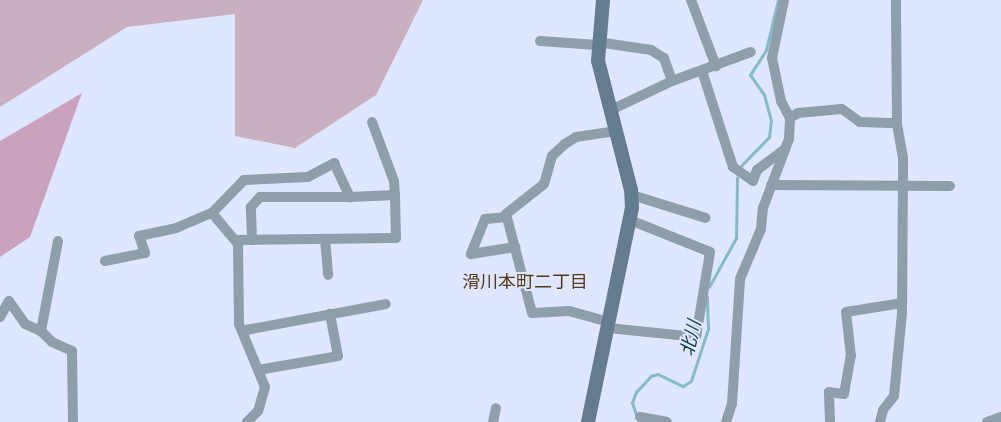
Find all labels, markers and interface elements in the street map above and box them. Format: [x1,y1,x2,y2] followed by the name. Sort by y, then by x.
[462,270,588,292] district label: 滑川本町二丁目
[675,318,705,358] water label: 北川

